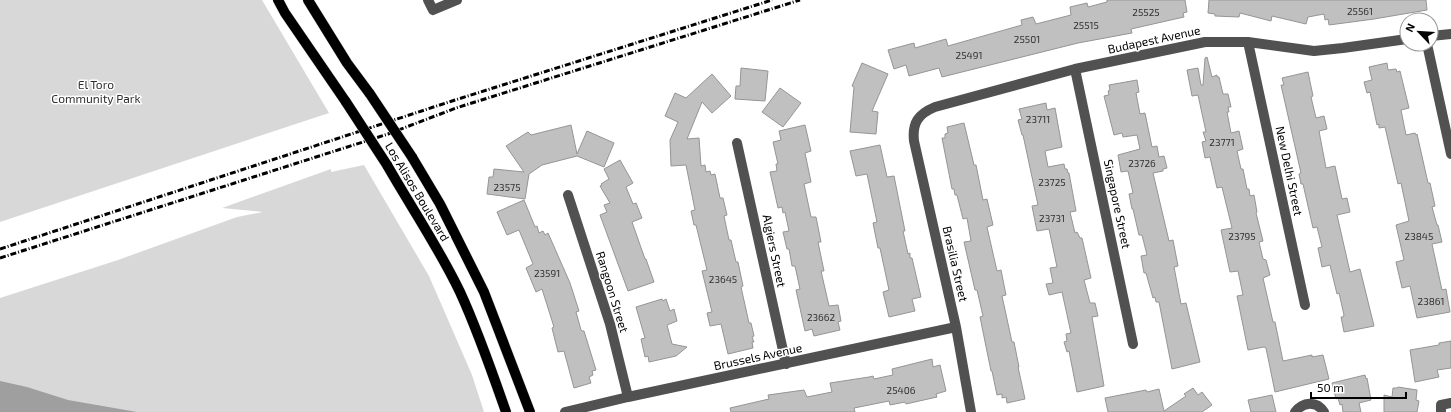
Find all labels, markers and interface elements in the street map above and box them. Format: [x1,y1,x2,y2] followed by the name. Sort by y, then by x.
[1347,5,1373,17] house number: 25561
[1132,6,1160,18] house number: 25525
[1399,12,1439,52] north arrow
[1073,19,1099,31] house number: 25515
[1402,21,1417,34] text: N
[1106,22,1201,56] street label: Budapest Avenue
[1014,33,1040,45] house number: 25501
[956,49,982,61] house number: 25491
[51,77,141,105] park label: El Toro Community Park
[1026,113,1050,125] house number: 23711
[1274,125,1306,217] street label: New Delhi Street
[1209,136,1235,148] house number: 23771
[383,140,453,243] street label: Los Alisos Boulevard
[1128,157,1156,169] house number: 23726
[1102,158,1134,250] street label: Singapore Street
[1038,176,1066,188] house number: 23725
[493,181,521,193] house number: 23575
[1039,212,1065,224] house number: 23731
[760,213,790,289] street label: Algiers Street
[940,225,972,303] street label: Brasilia Street
[1228,230,1256,242] house number: 23795
[1405,230,1433,242] house number: 23845
[594,249,632,334] street label: Rangoon Street
[534,267,560,279] house number: 23591
[709,273,737,285] house number: 23645
[1418,295,1444,307] house number: 23861
[807,311,835,323] house number: 23662
[712,340,803,372] street label: Brussels Avenue
[1311,374,1406,400] scale bar
[1317,380,1344,394] text: 50 m
[887,384,916,396] house number: 25406

